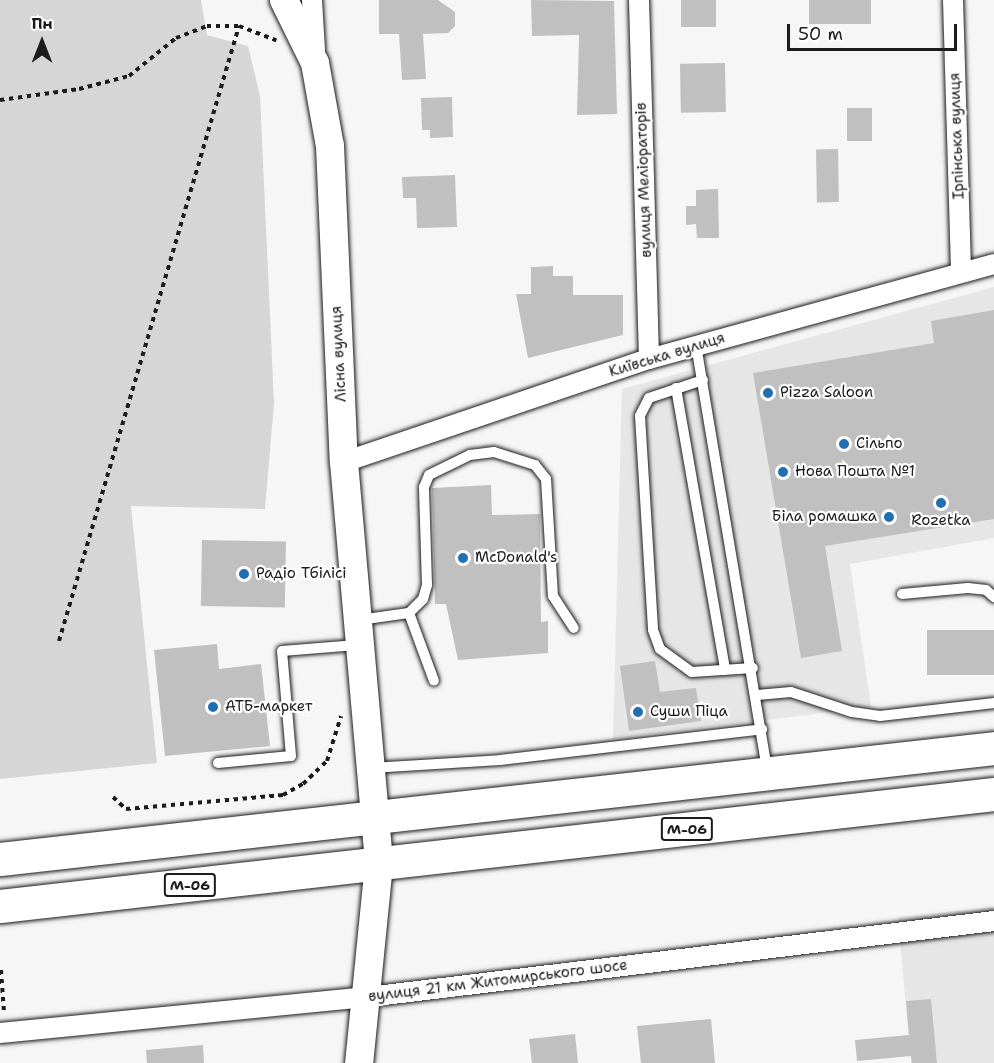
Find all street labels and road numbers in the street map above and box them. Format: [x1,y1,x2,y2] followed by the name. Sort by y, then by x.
[946,72,968,200] street label: Ірпінська вулиця
[632,102,656,258] street label: вулиця Меліораторів
[327,305,351,403] street label: Лісна вулиця
[607,329,727,381] street label: Київська вулиця
[660,818,714,840] road number: М-06
[163,874,217,896] road number: М-06
[367,956,629,1006] street label: вулиця 21 км Житомирського шосе

